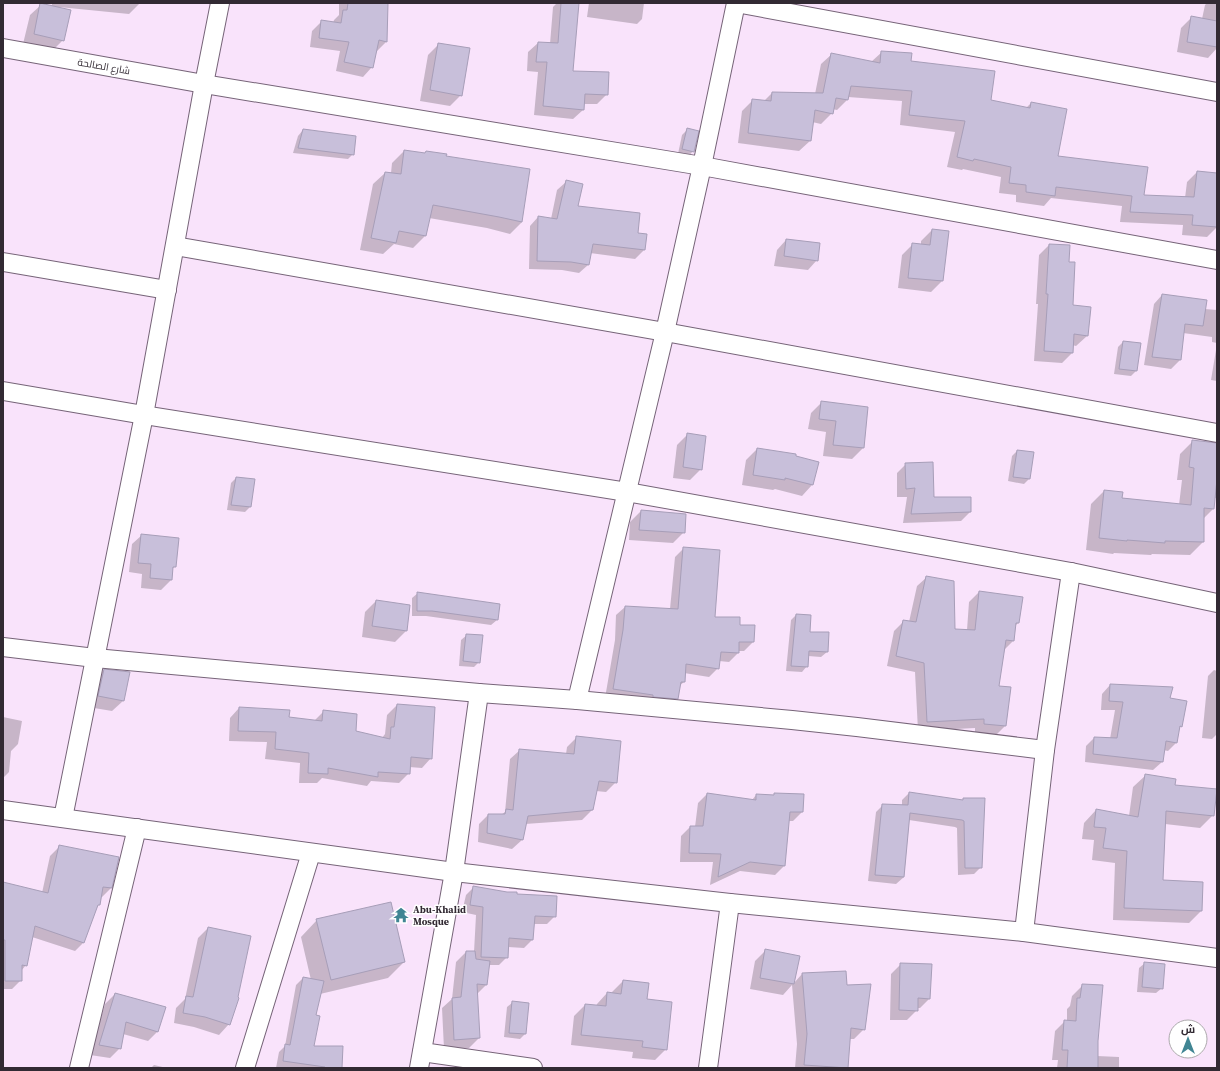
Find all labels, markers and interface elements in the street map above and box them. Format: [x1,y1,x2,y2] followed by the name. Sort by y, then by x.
[77,55,131,78] street label: شارع الصالحة
[413,903,466,928] place label: Abu-Khalid Mosque
[392,906,410,924] temple icon: Abu-Khalid Mosque
[1168,1019,1208,1059] north arrow
[1181,1022,1195,1037] text: ش

